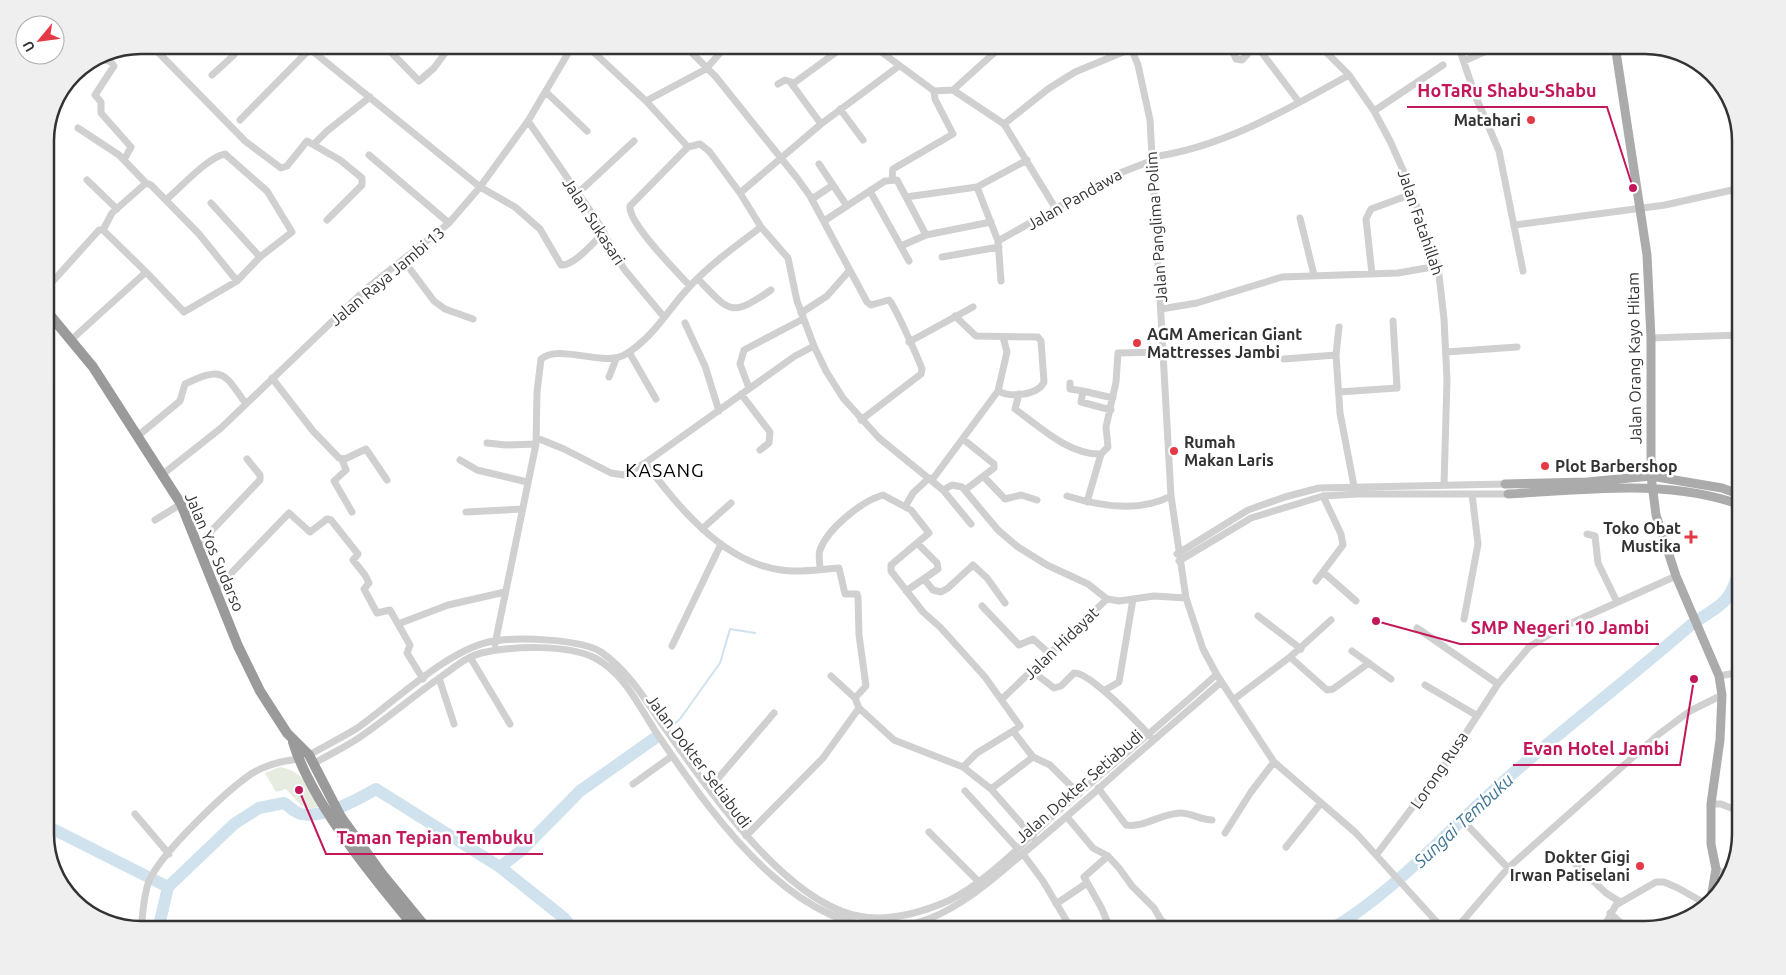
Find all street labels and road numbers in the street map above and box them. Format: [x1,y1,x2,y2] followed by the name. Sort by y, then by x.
[1142,151,1170,303] street label: Jalan Panglima Polim
[1023,165,1125,233] street label: Jalan Pandawa
[1394,167,1448,277] street label: Jalan Fatahillah
[559,174,629,268] street label: Jalan Sukasari
[326,223,448,329] street label: Jalan Raya Jambi 13
[1624,272,1644,444] street label: Jalan Orang Kayo Hitam
[182,490,248,614] street label: Jalan Yos Sudarso
[1020,603,1102,683] street label: Jalan Hidayat
[643,691,755,831] street label: Jalan Dokter Setiabudi
[1012,726,1146,846] street label: Jalan Dokter Setiabudi
[1407,728,1471,812] street label: Lorong Rusa

